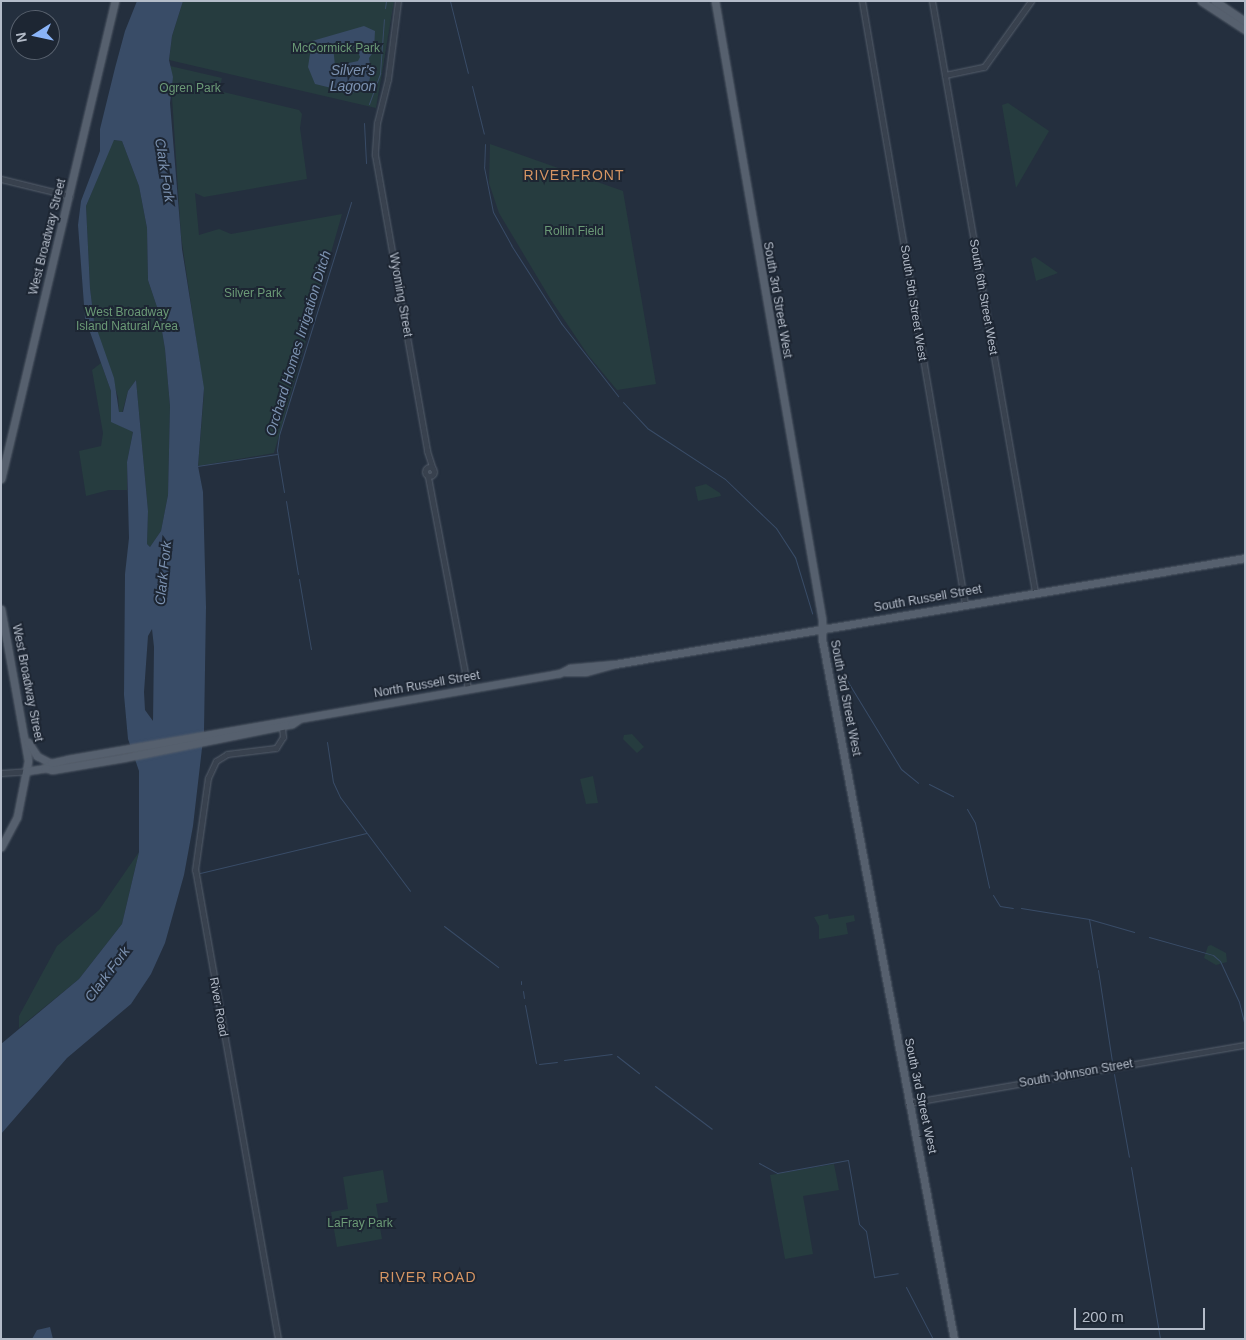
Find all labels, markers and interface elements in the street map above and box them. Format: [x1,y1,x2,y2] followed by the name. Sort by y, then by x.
[10,10,60,60] north arrow
[12,31,30,44] text: N
[292,42,380,56] park label: McCormick Park
[330,62,376,94] water label: Silver's Lagoon
[159,82,221,96] park label: Ogren Park
[152,137,178,203] water label: Clark Fork
[522,167,626,183] district label: RIVERFRONT
[27,177,69,297] street label: West Broadway Street
[544,225,604,239] park label: Rollin Field
[966,238,1000,356] street label: South 6th Street West
[760,241,794,359] street label: South 3rd Street West
[897,244,929,362] street label: South 5th Street West
[262,248,334,438] water label: Orchard Homes Irrigation Ditch
[386,252,414,338] street label: Wyoming Street
[224,287,282,301] park label: Silver Park
[76,306,178,334] park label: West Broadway Island Natural Area
[151,540,175,606] water label: Clark Fork
[873,582,983,616] street label: South Russell Street
[9,623,45,743] street label: West Broadway Street
[827,639,863,757] street label: South 3rd Street West
[373,669,481,701] street label: North Russell Street
[81,943,133,1005] water label: Clark Fork
[206,976,230,1038] street label: River Road
[901,1037,939,1155] street label: South 3rd Street West
[1018,1057,1134,1091] street label: South Johnson Street
[327,1217,393,1231] park label: LaFray Park
[378,1269,478,1285] district label: RIVER ROAD
[1076,1298,1207,1330] scale bar
[1082,1308,1124,1325] text: 200 m

